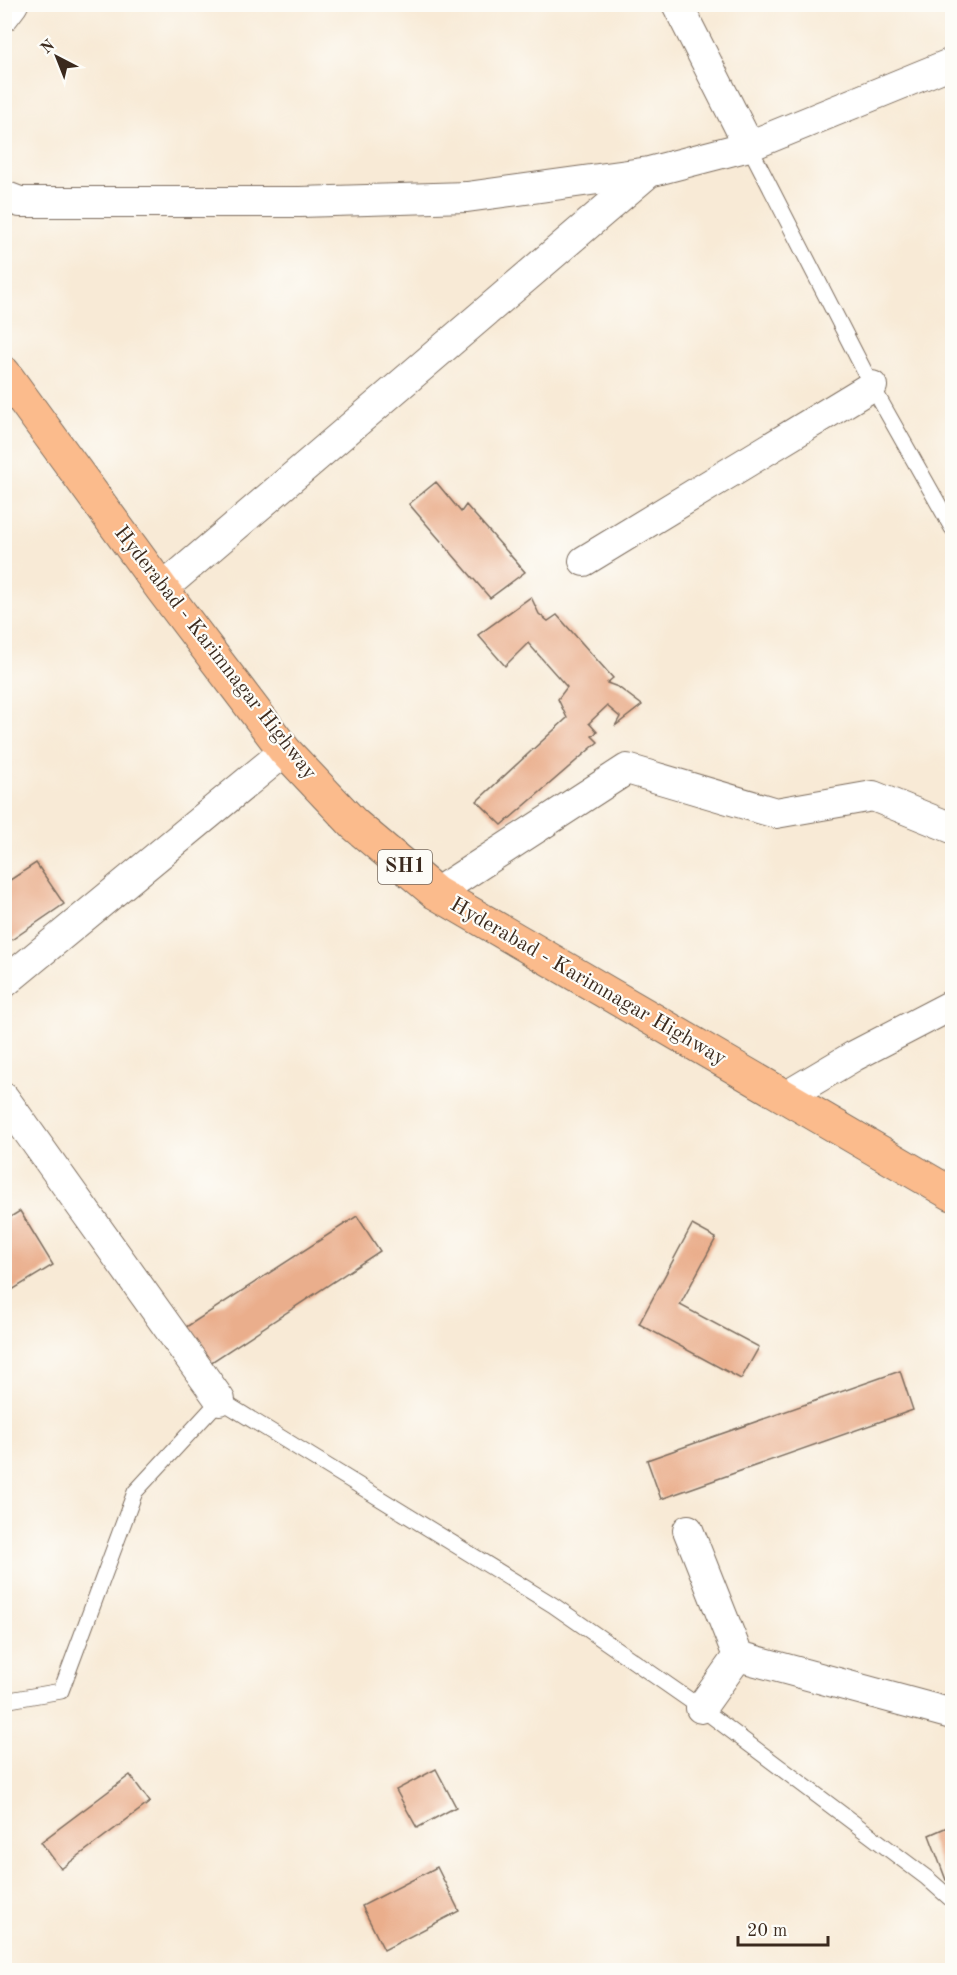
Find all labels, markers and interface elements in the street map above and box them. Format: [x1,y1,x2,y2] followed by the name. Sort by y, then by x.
[27,27,87,87] north arrow
[38,37,59,57] text: N
[110,523,320,783] street label: Hyderabad - Karimnagar Highway
[378,850,432,884] road number: SH1
[446,894,730,1070] street label: Hyderabad - Karimnagar Highway
[738,1909,828,1947] scale bar
[747,1922,787,1940] text: 20 m

